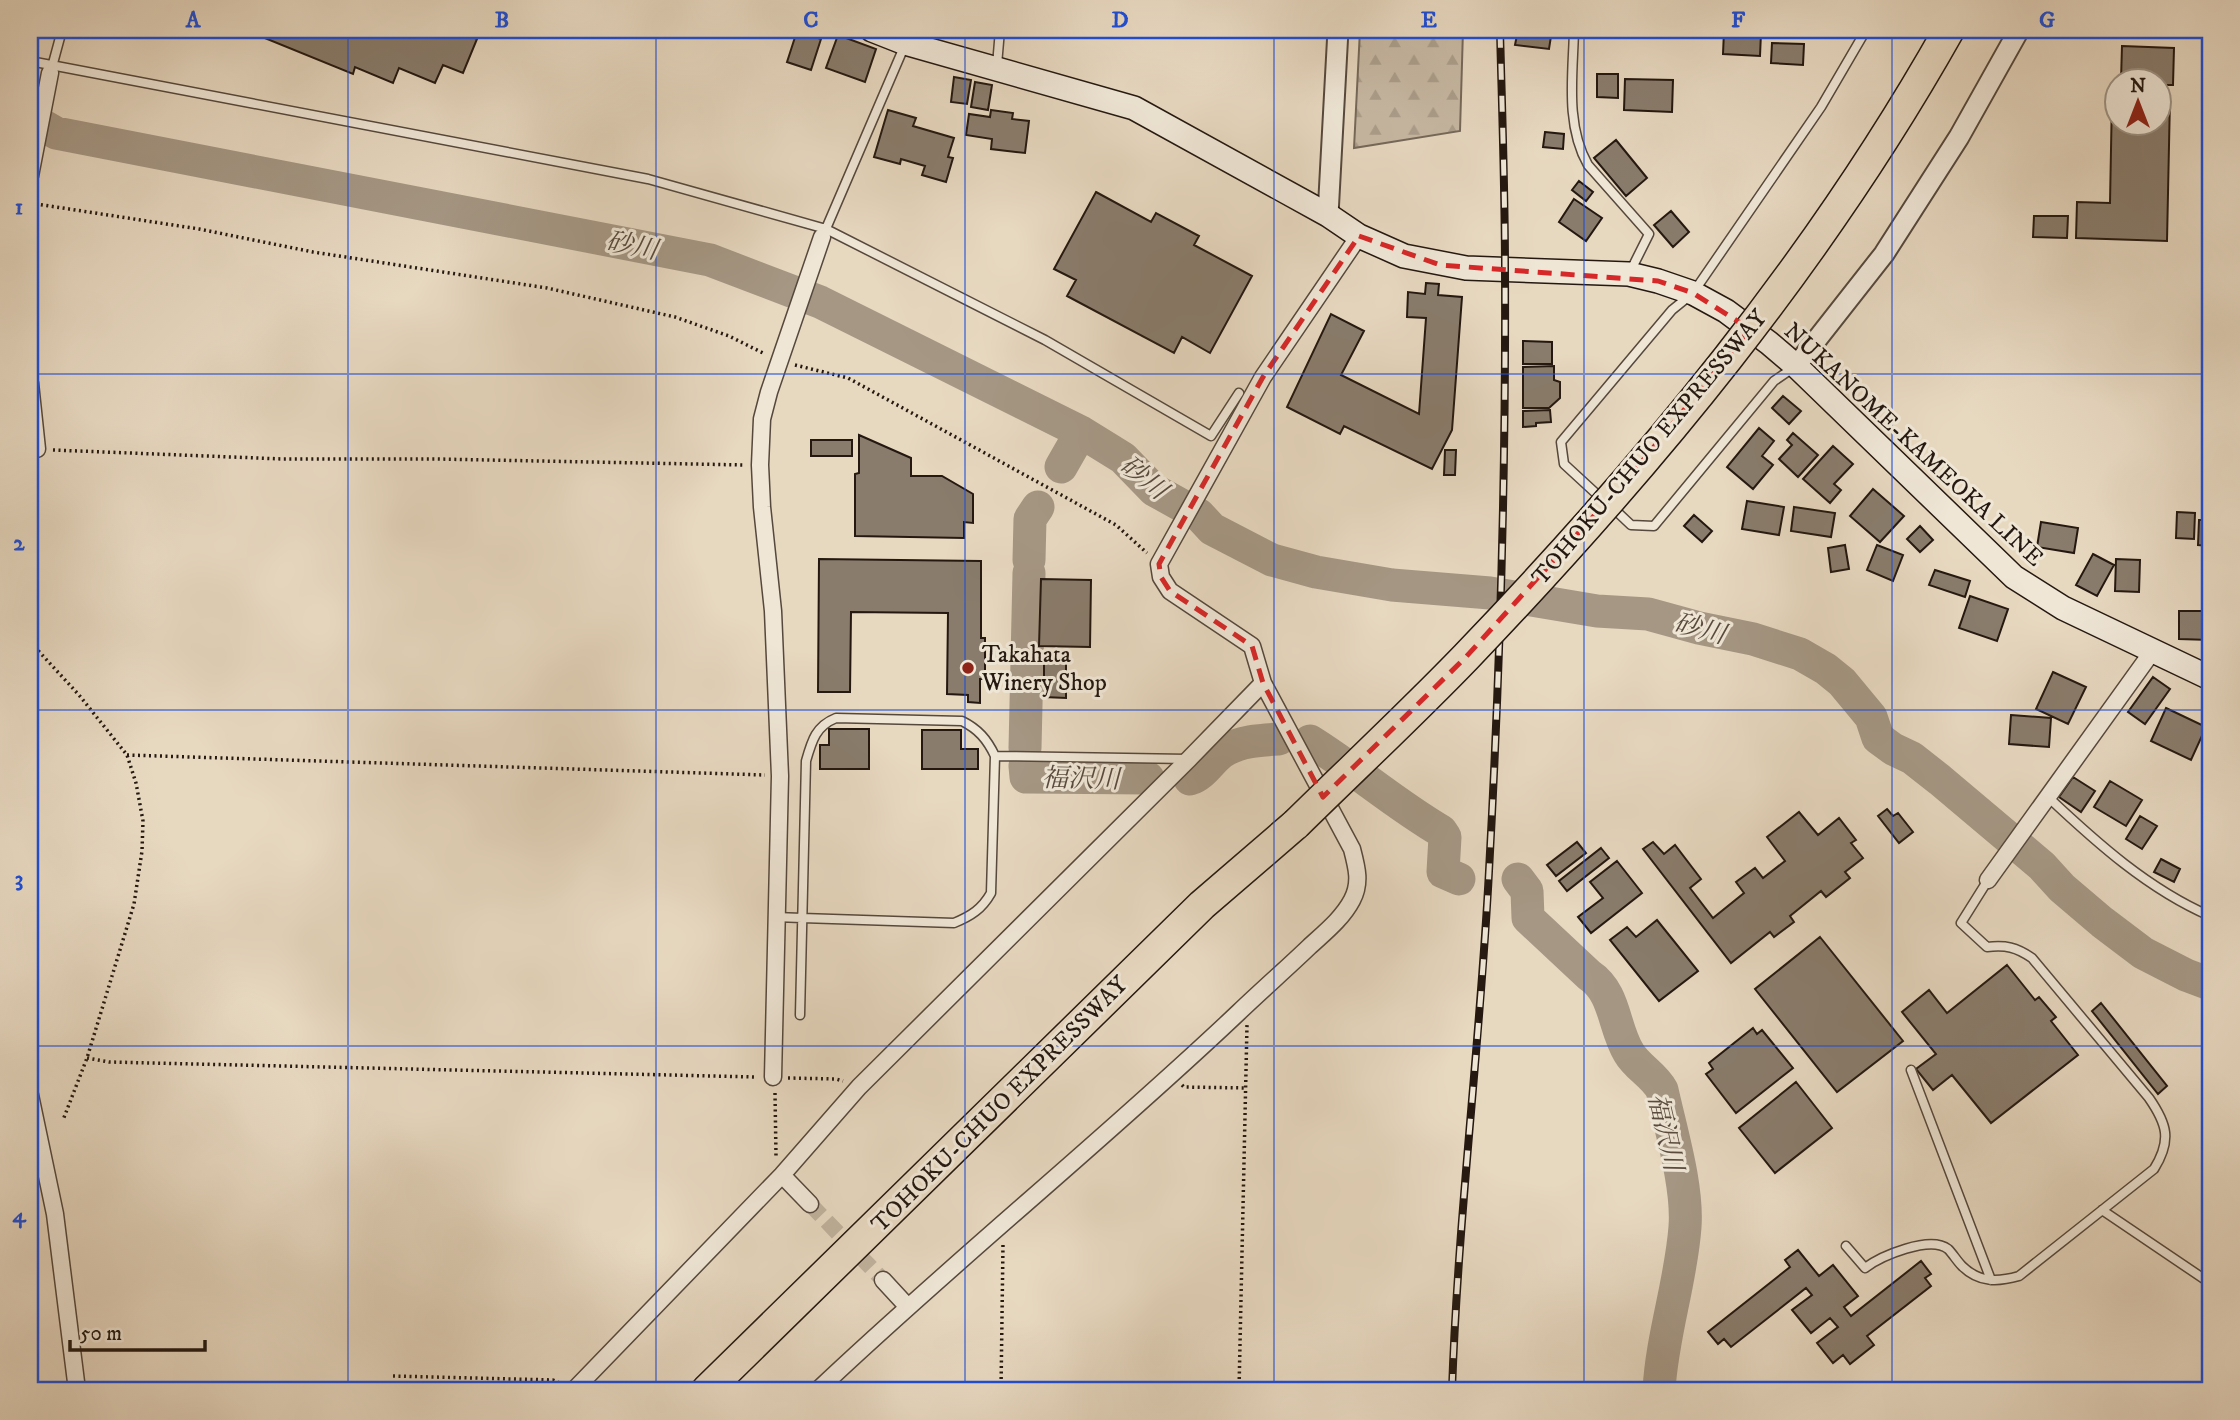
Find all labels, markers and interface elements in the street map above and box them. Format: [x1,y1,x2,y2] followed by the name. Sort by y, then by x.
[185,6,202,35] text: A
[495,6,509,35] text: B
[803,6,819,35] text: C
[1111,6,1129,35] text: D
[1421,6,1437,35] text: E
[1731,6,1746,35] text: F
[2039,6,2055,35] text: G
[2104,66,2174,136] north arrow
[2130,75,2146,98] text: N
[15,193,23,222] text: 1
[603,225,663,268] water label: 砂川
[1526,303,1775,592] street label: TOHOKU-CHUO EXPRESSWAY
[1777,316,2049,573] street label: NUKANOME-KAMEOKA LINE
[1112,449,1176,509] water label: 砂川
[13,529,25,558] text: 2
[1670,607,1732,653] water label: 砂川
[981,640,1107,698] place label: Takahata Winery Shop
[960,660,976,676] marker: Takahata Winery Shop
[1042,762,1123,797] water label: 福沢川
[15,865,23,894] text: 3
[865,970,1135,1239] street label: TOHOKU-CHUO EXPRESSWAY
[1640,1091,1690,1177] water label: 福沢川
[12,1201,27,1230] text: 4
[70,1308,205,1352] scale bar
[80,1321,122,1347] text: 50 m

